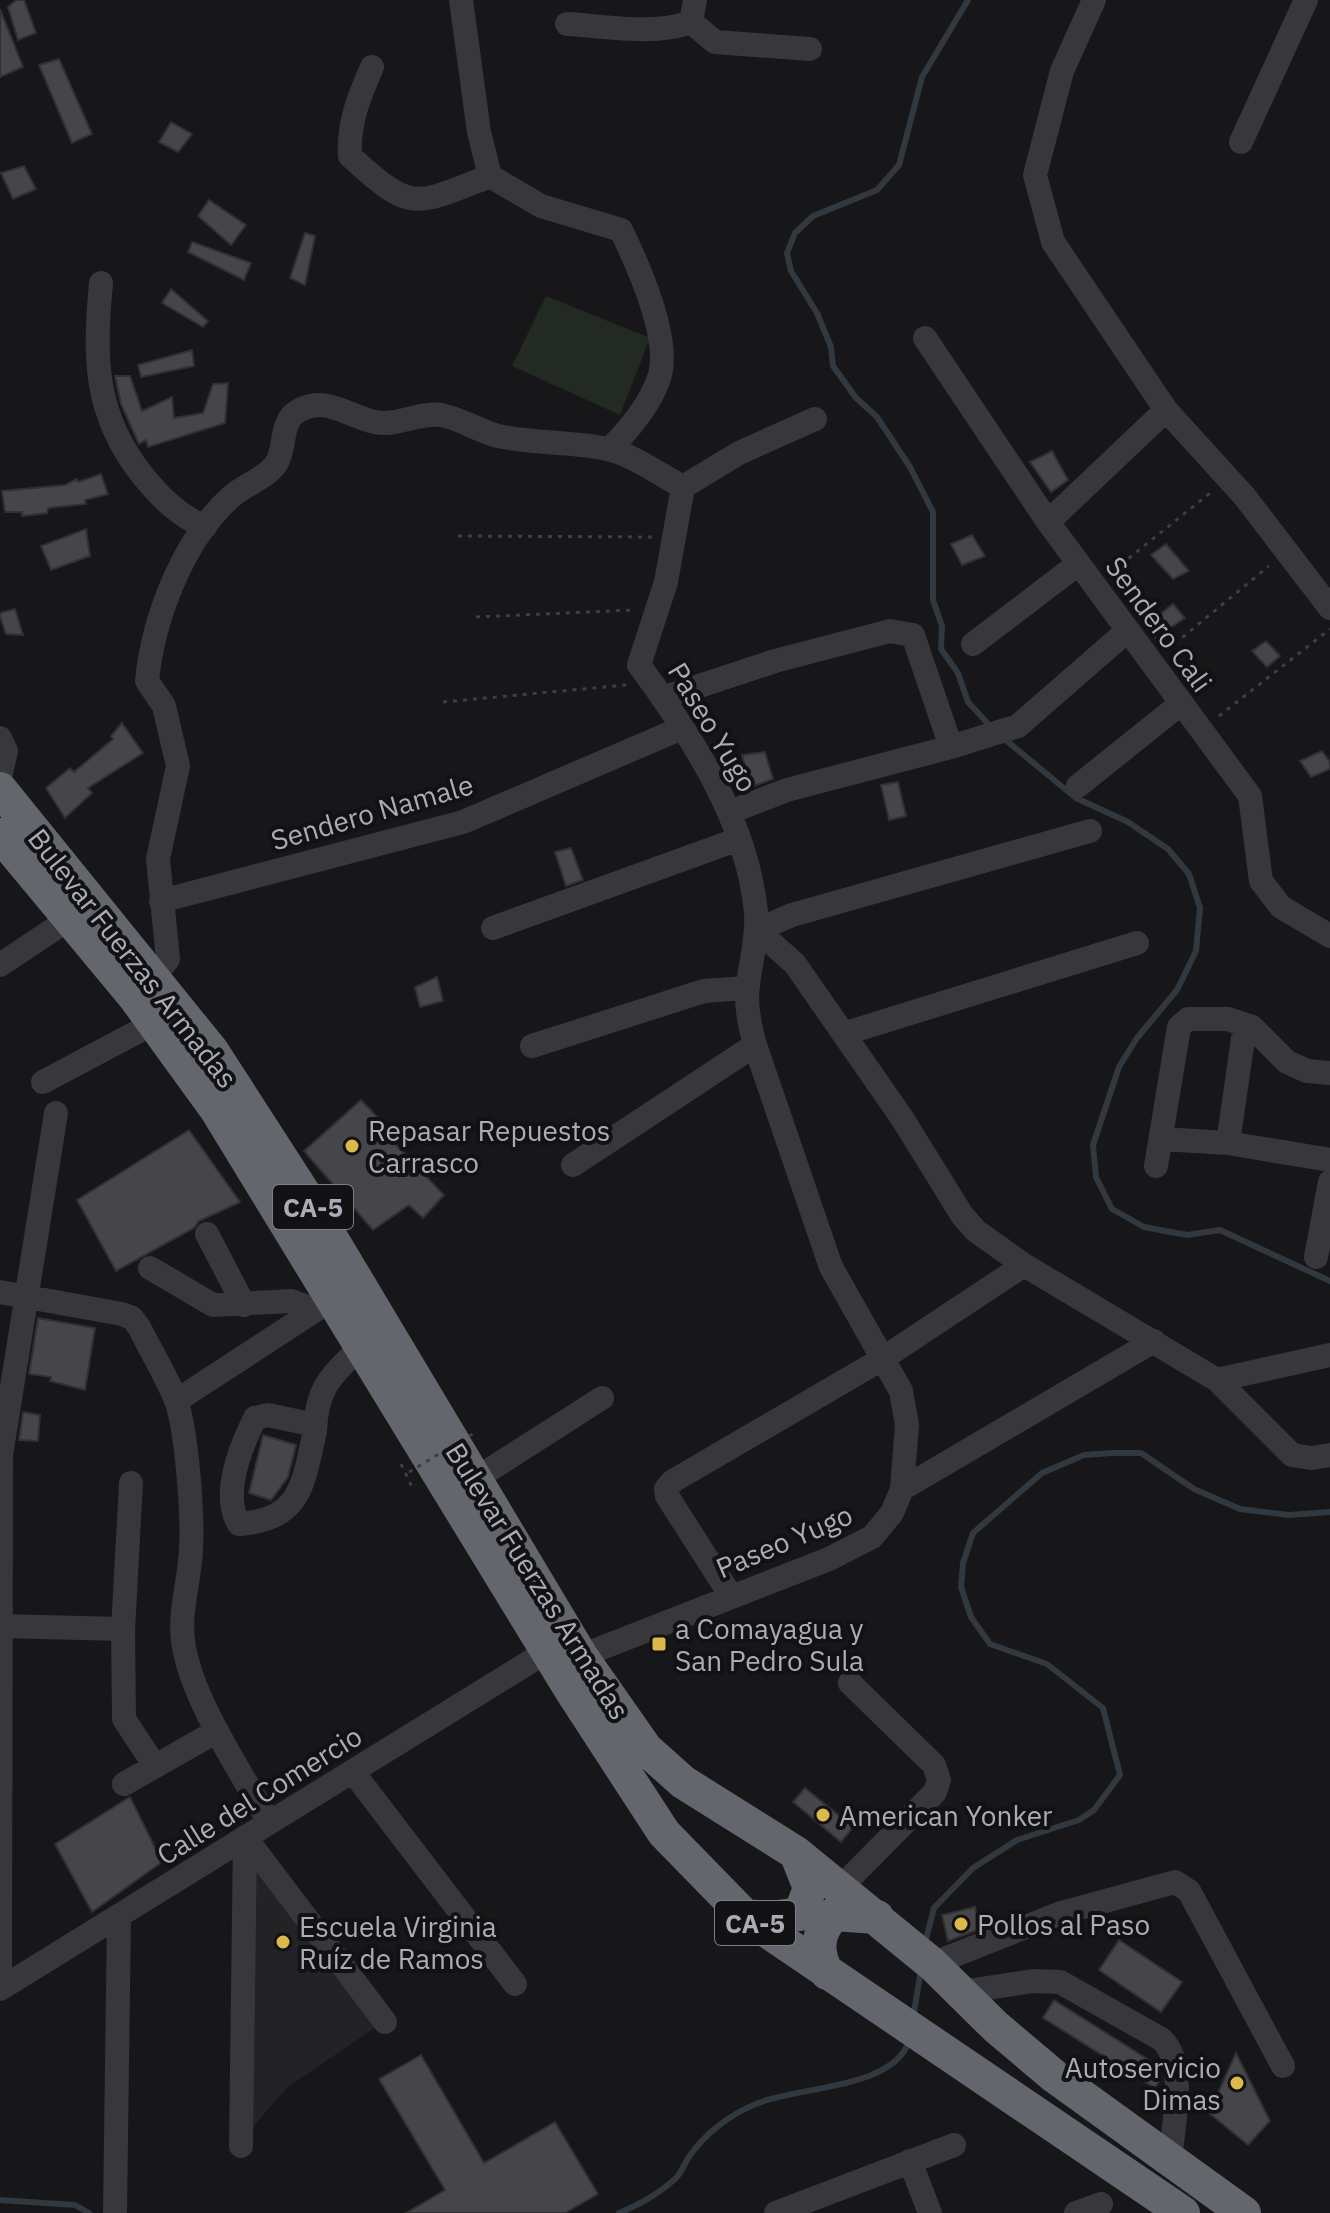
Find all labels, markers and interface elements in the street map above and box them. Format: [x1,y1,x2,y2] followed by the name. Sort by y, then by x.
[1097,549,1221,699] street label: Sendero Cali
[660,655,766,799] street label: Paseo Yugo
[267,765,477,859] street label: Sendero Namale
[20,821,246,1095] street label: Bulevar Fuerzas Armadas
[368,1112,610,1181] place label: Repasar Repuestos Carrasco
[343,1137,361,1155] marker: Repasar Repuestos Carrasco
[273,1185,353,1229] road number: CA-5
[438,1436,638,1726] street label: Bulevar Fuerzas Armadas
[710,1496,858,1586] street label: Paseo Yugo
[675,1610,864,1679] place label: a Comayagua y San Pedro Sula
[650,1635,668,1653] marker: a Comayagua y San Pedro Sula
[150,1717,368,1873] street label: Calle del Comercio
[839,1797,1052,1834] place label: American Yonker
[814,1806,832,1824] marker: American Yonker
[715,1901,795,1945] road number: CA-5
[977,1906,1150,1943] place label: Pollos al Paso
[299,1908,497,1977] place label: Escuela Virginia Ruíz de Ramos
[952,1915,970,1933] marker: Pollos al Paso
[274,1933,292,1951] marker: Escuela Virginia Ruíz de Ramos
[1065,2049,1221,2118] place label: Autoservicio Dimas
[1228,2074,1246,2092] marker: Autoservicio Dimas

